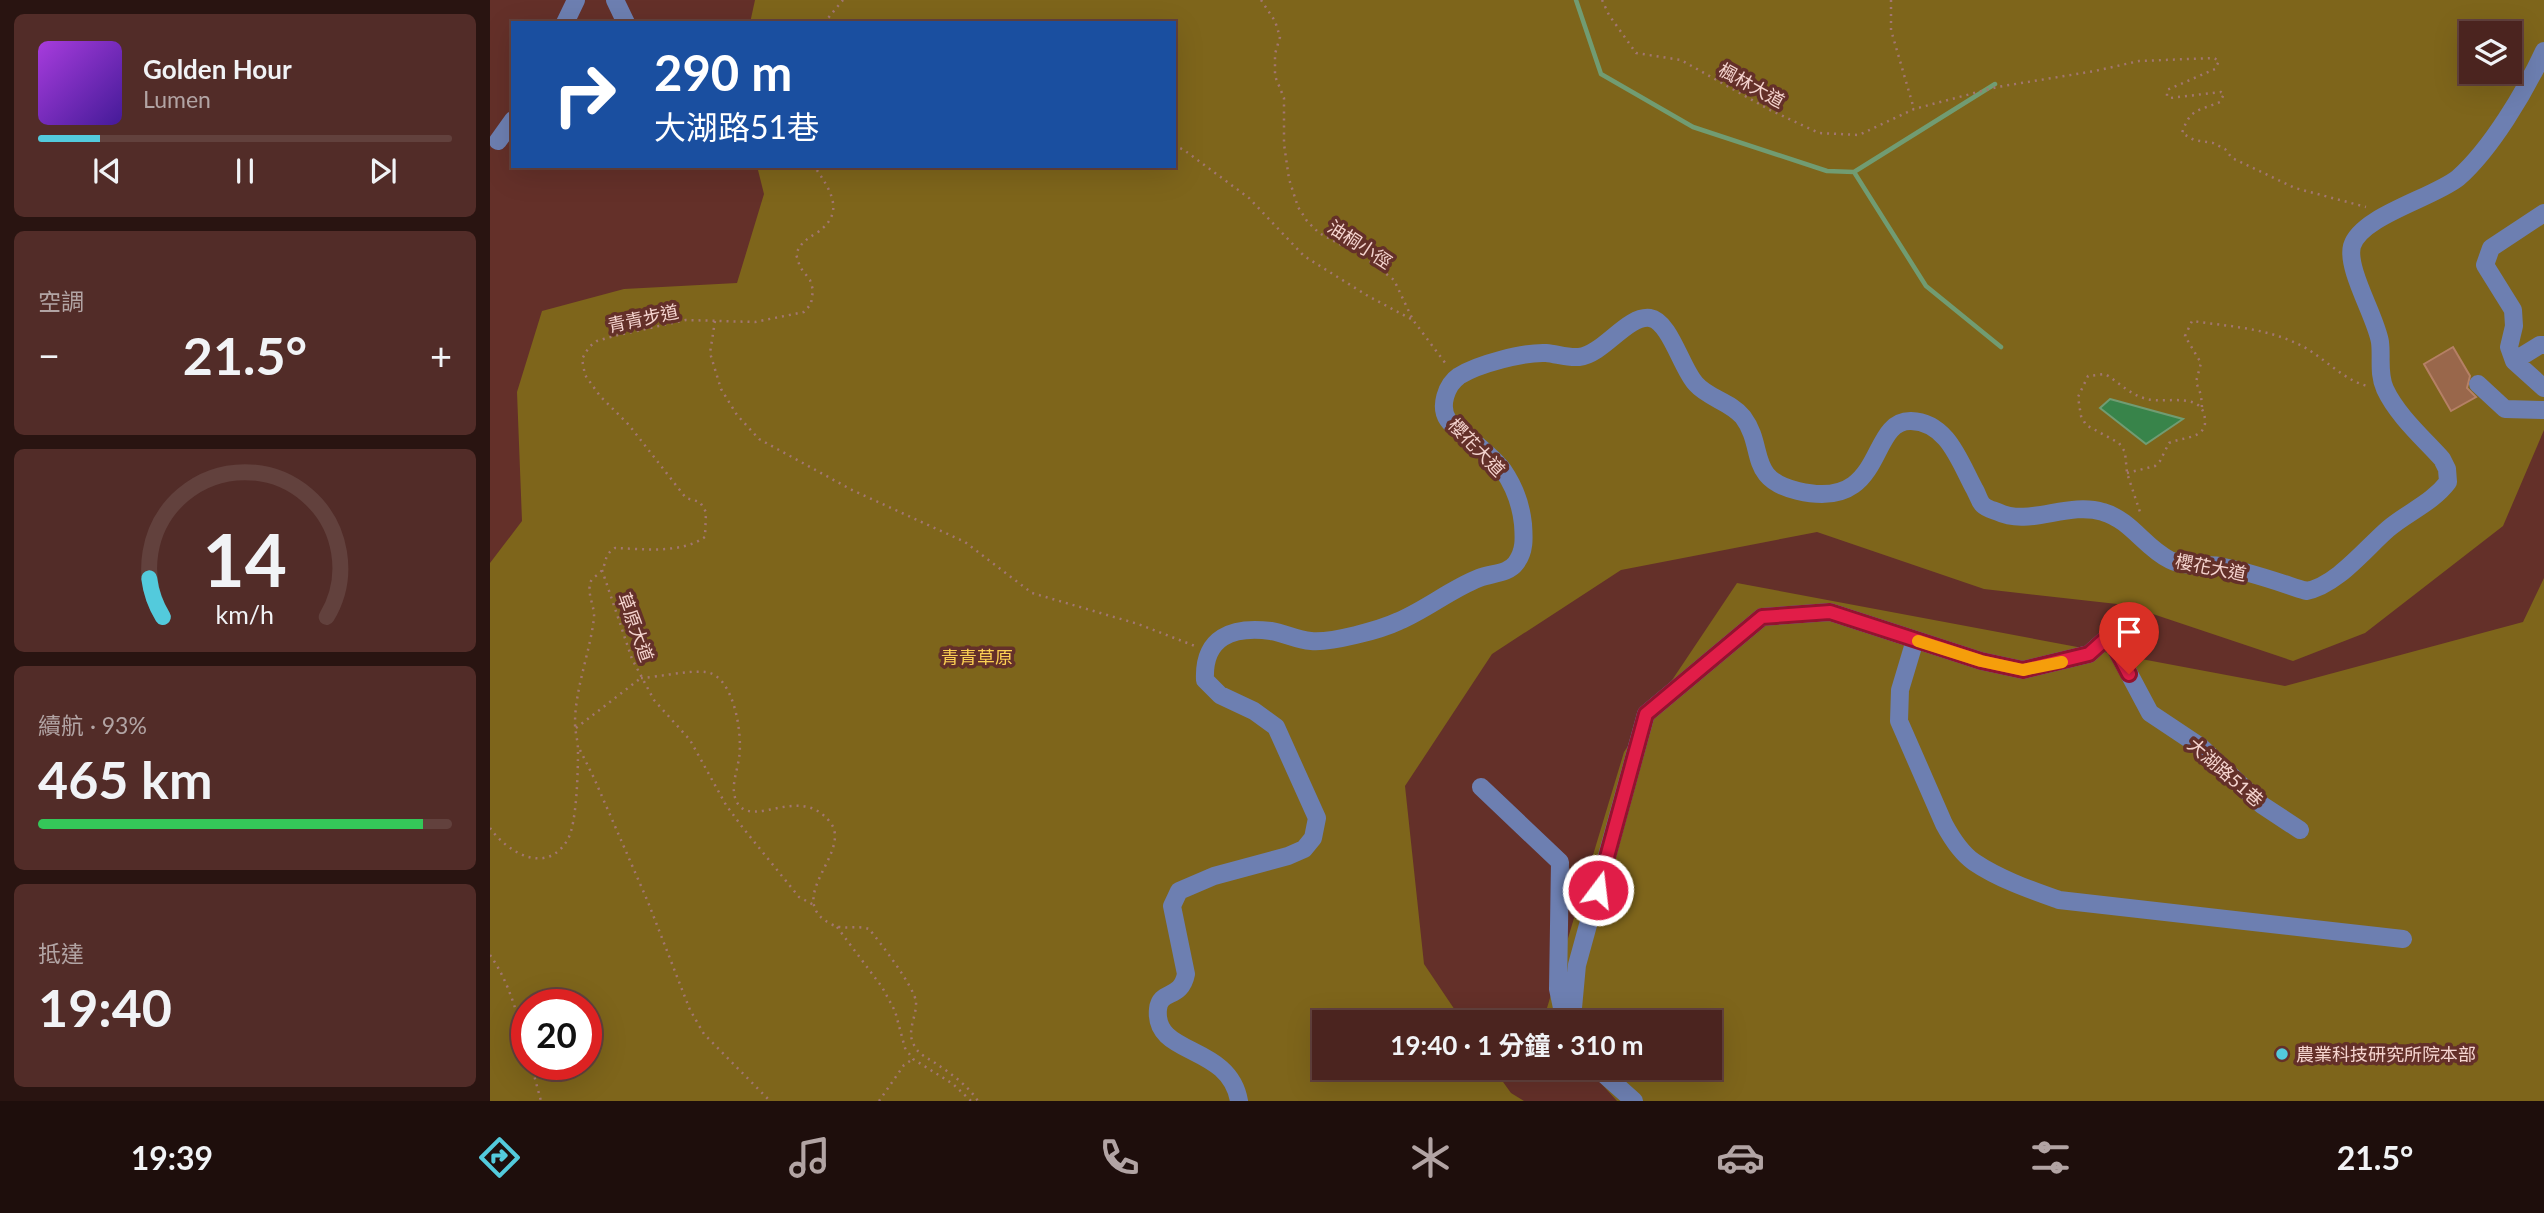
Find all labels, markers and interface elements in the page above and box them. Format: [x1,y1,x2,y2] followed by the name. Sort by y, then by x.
[2459,21,2522,84] map controls
[2459,21,2522,84] button: layers
[654,43,792,101] text: 290 m
[539,49,630,140] icon: right
[143,53,292,85] text: Golden Hour
[1715,58,1789,112] street label: 楓林大道
[143,85,211,113] text: Lumen
[654,107,819,146] text: 大湖路51巷
[88,152,126,190] icon: previous
[226,152,264,190] icon: pause
[364,152,402,190] icon: next
[1324,215,1396,273] street label: 油桐小徑
[38,287,84,315] text: 空調
[605,300,681,336] street label: 青青步道
[183,324,307,386] text: 21.5°
[38,332,60,378] text: −
[430,332,452,378] text: +
[1444,413,1510,481] street label: 櫻花大道
[203,515,287,603] text: 14
[2174,549,2248,585] street label: 櫻花大道
[613,589,659,665] street label: 草原大道
[216,598,274,628] text: km/h
[2099,602,2159,674] pin
[2110,613,2148,651] icon: arrive
[941,646,1013,668] park label: 青青草原
[38,711,147,739] text: 續航 · 93%
[2184,733,2268,811] street label: 大湖路51巷
[38,748,212,810] text: 465 km
[1561,853,1635,927] position arrow
[38,939,84,967] text: 抵達
[38,976,172,1038] text: 19:40
[511,989,602,1080] speed limit sign: 20
[1390,1029,1644,1061] text: 19:40 · 1 分鐘 · 310 m
[2296,1043,2476,1065] place label: 農業科技研究所院本部
[2274,1046,2290,1062] marker: 農業科技研究所院本部
[475,1133,524,1182] icon: directions
[785,1133,834,1182] icon: music
[1095,1133,1144,1182] icon: phone
[1406,1133,1455,1182] icon: climate
[1716,1133,1765,1182] icon: car
[2026,1133,2075,1182] icon: filters
[131,1138,213,1177] text: 19:39
[2337,1138,2413,1177] text: 21.5°

